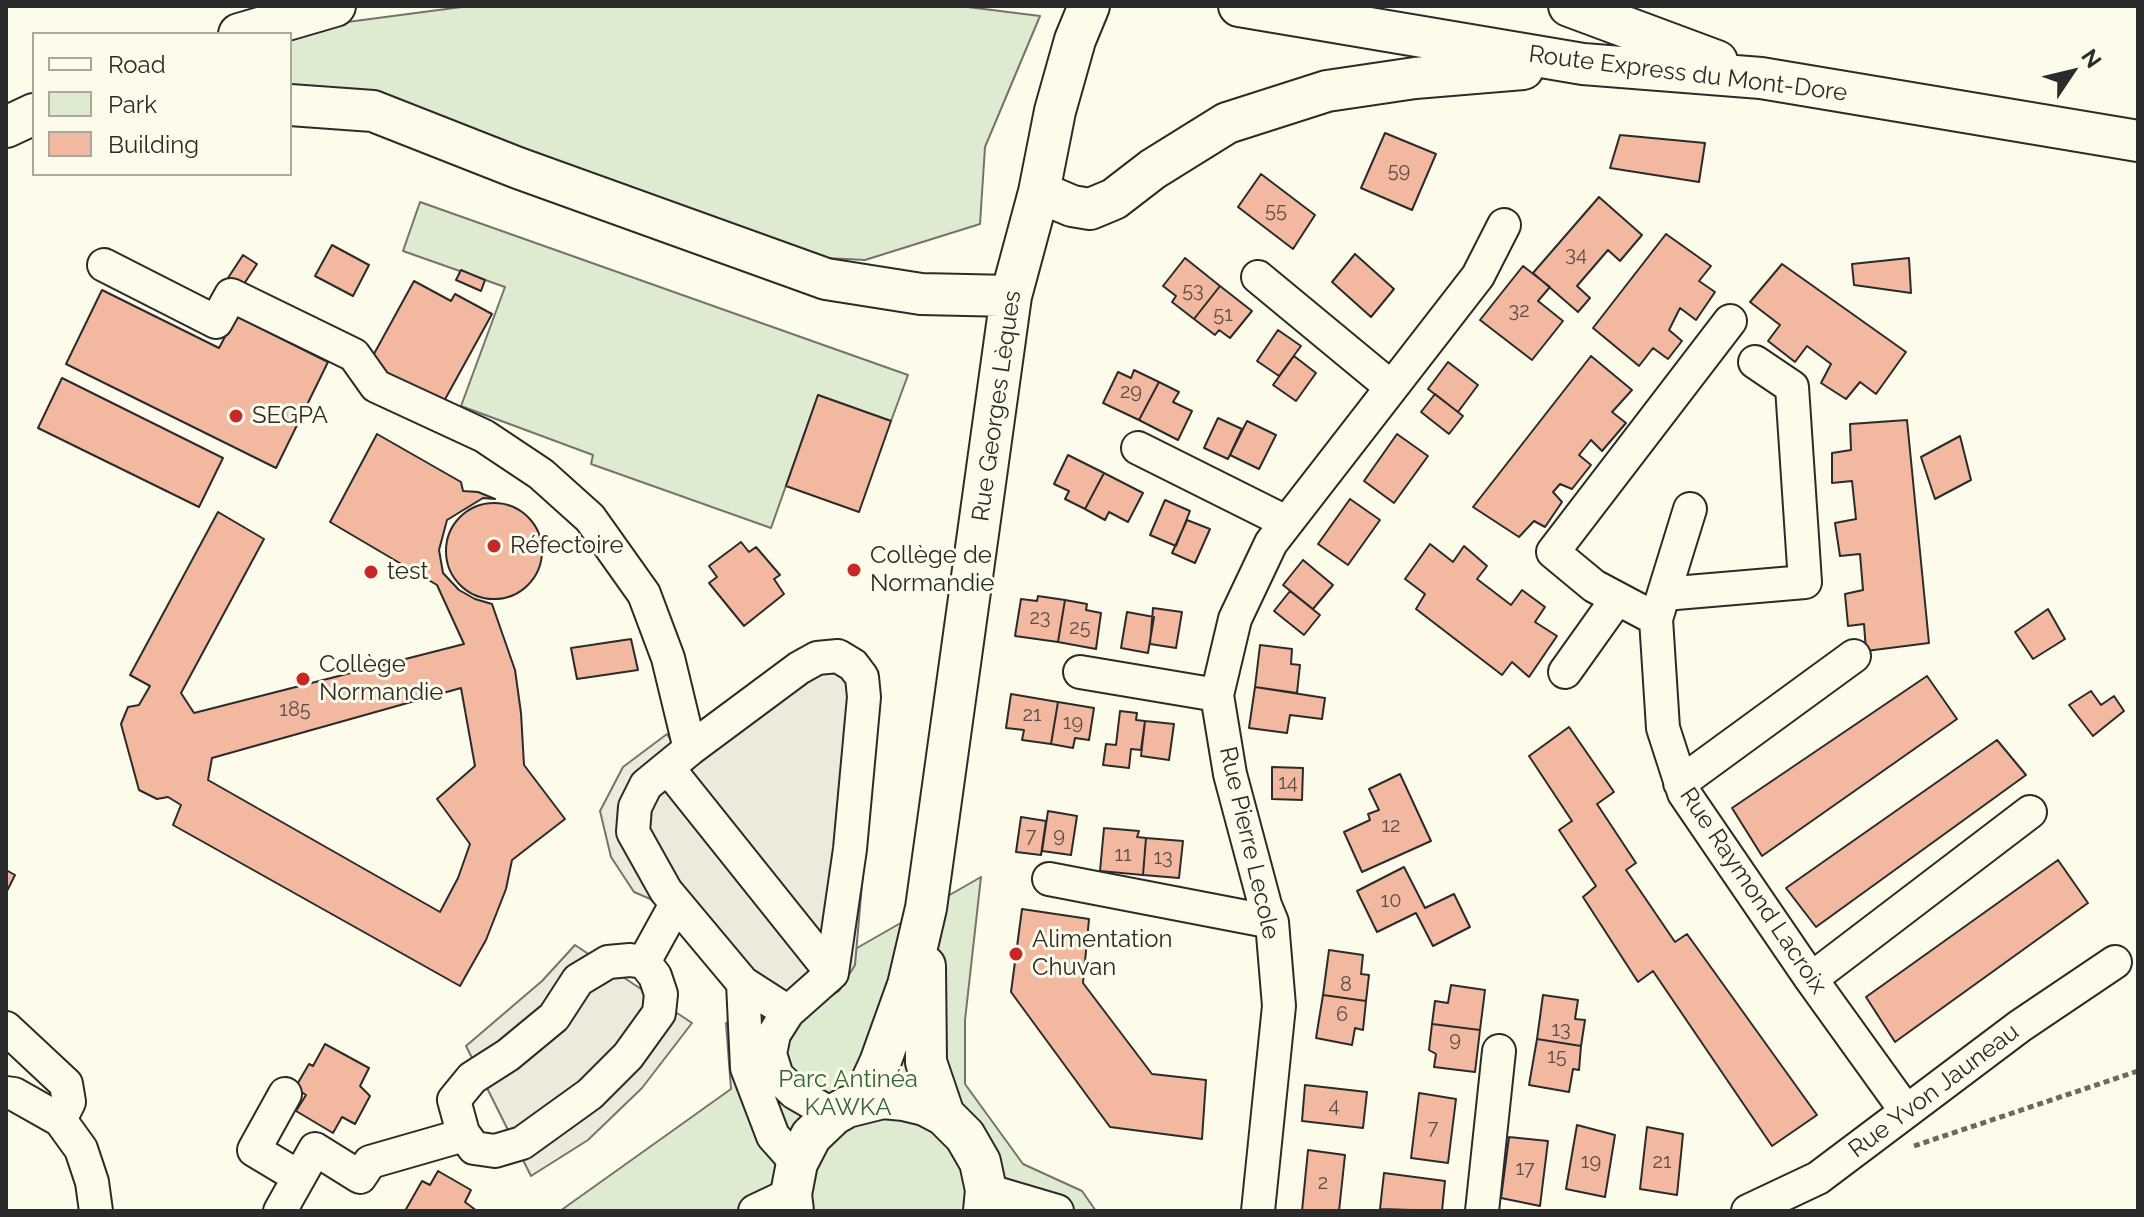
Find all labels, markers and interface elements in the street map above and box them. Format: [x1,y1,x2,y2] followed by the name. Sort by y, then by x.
[32,32,292,176] legend
[2032,32,2112,112] north arrow
[1527,40,1849,108] street label: Route Express du Mont-Dore
[2076,44,2107,73] text: N
[108,50,166,79] text: Road
[108,90,157,119] text: Park
[108,130,199,159] text: Building
[1388,159,1410,183] house number: 59
[1265,199,1287,223] house number: 55
[1565,243,1587,267] house number: 34
[1182,279,1204,303] house number: 53
[967,289,1027,523] street label: Rue Georges Lèques
[1508,299,1530,323] house number: 32
[1213,303,1233,327] house number: 51
[1120,380,1142,404] house number: 29
[252,402,328,430] place label: SEGPA
[227,407,245,425] marker: SEGPA
[510,532,623,560] place label: Réfectoire
[485,537,503,555] marker: Réfectoire
[870,542,994,598] place label: Collège de Normandie
[387,558,429,586] place label: test
[845,561,863,579] marker: Collège de Normandie
[362,563,380,581] marker: test
[1029,606,1051,630] house number: 23
[1069,616,1091,640] house number: 25
[319,651,443,707] place label: Collège Normandie
[294,670,312,688] marker: Collège Normandie
[279,698,311,722] house number: 185
[1023,703,1041,727] house number: 21
[1063,711,1083,735] house number: 19
[1213,744,1285,942] street label: Rue Pierre Lecole
[1278,771,1298,795] house number: 14
[1673,782,1833,1000] street label: Rue Raymond Lacroix
[1382,814,1400,838] house number: 12
[1026,824,1036,848] house number: 7
[1053,824,1065,848] house number: 9
[1114,843,1132,867] house number: 11
[1153,846,1173,870] house number: 13
[1381,889,1401,913] house number: 10
[1032,926,1173,982] place label: Alimentation Chuvan
[1007,945,1025,963] marker: Alimentation Chuvan
[1340,973,1352,997] house number: 8
[1336,1003,1348,1027] house number: 6
[1551,1018,1571,1042] house number: 13
[1843,1018,2025,1164] street label: Rue Yvon Jauneau
[1449,1028,1461,1052] house number: 9
[1547,1045,1567,1069] house number: 15
[778,1066,918,1122] park label: Parc Antinéa KAWKA
[1329,1094,1339,1118] house number: 4
[1428,1116,1438,1140] house number: 7
[1581,1150,1601,1174] house number: 19
[1653,1150,1671,1174] house number: 21
[1515,1157,1535,1181] house number: 17
[1318,1171,1328,1195] house number: 2

